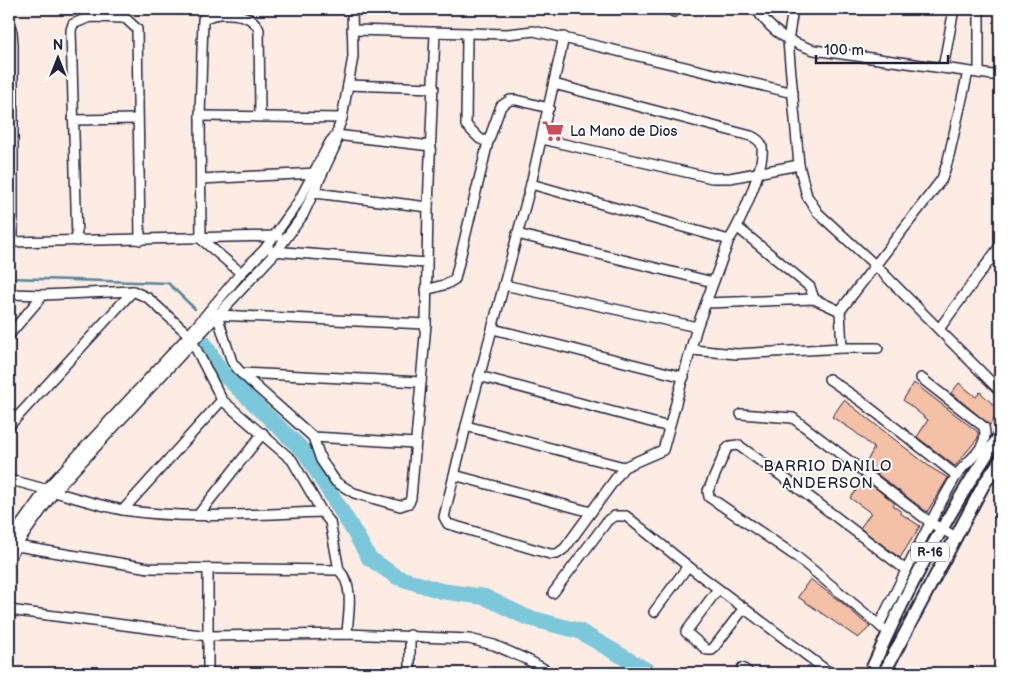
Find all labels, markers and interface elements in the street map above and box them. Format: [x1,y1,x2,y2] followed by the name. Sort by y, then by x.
[32,32,82,82] north arrow
[816,32,949,64] scale bar
[53,37,63,54] text: N
[824,41,864,60] text: 100 m
[540,118,566,144] supermarket icon: La Mano de Dios
[570,123,678,140] place label: La Mano de Dios
[763,457,893,493] district label: BARRIO DANILO ANDERSON
[911,542,949,562] road number: R-16

